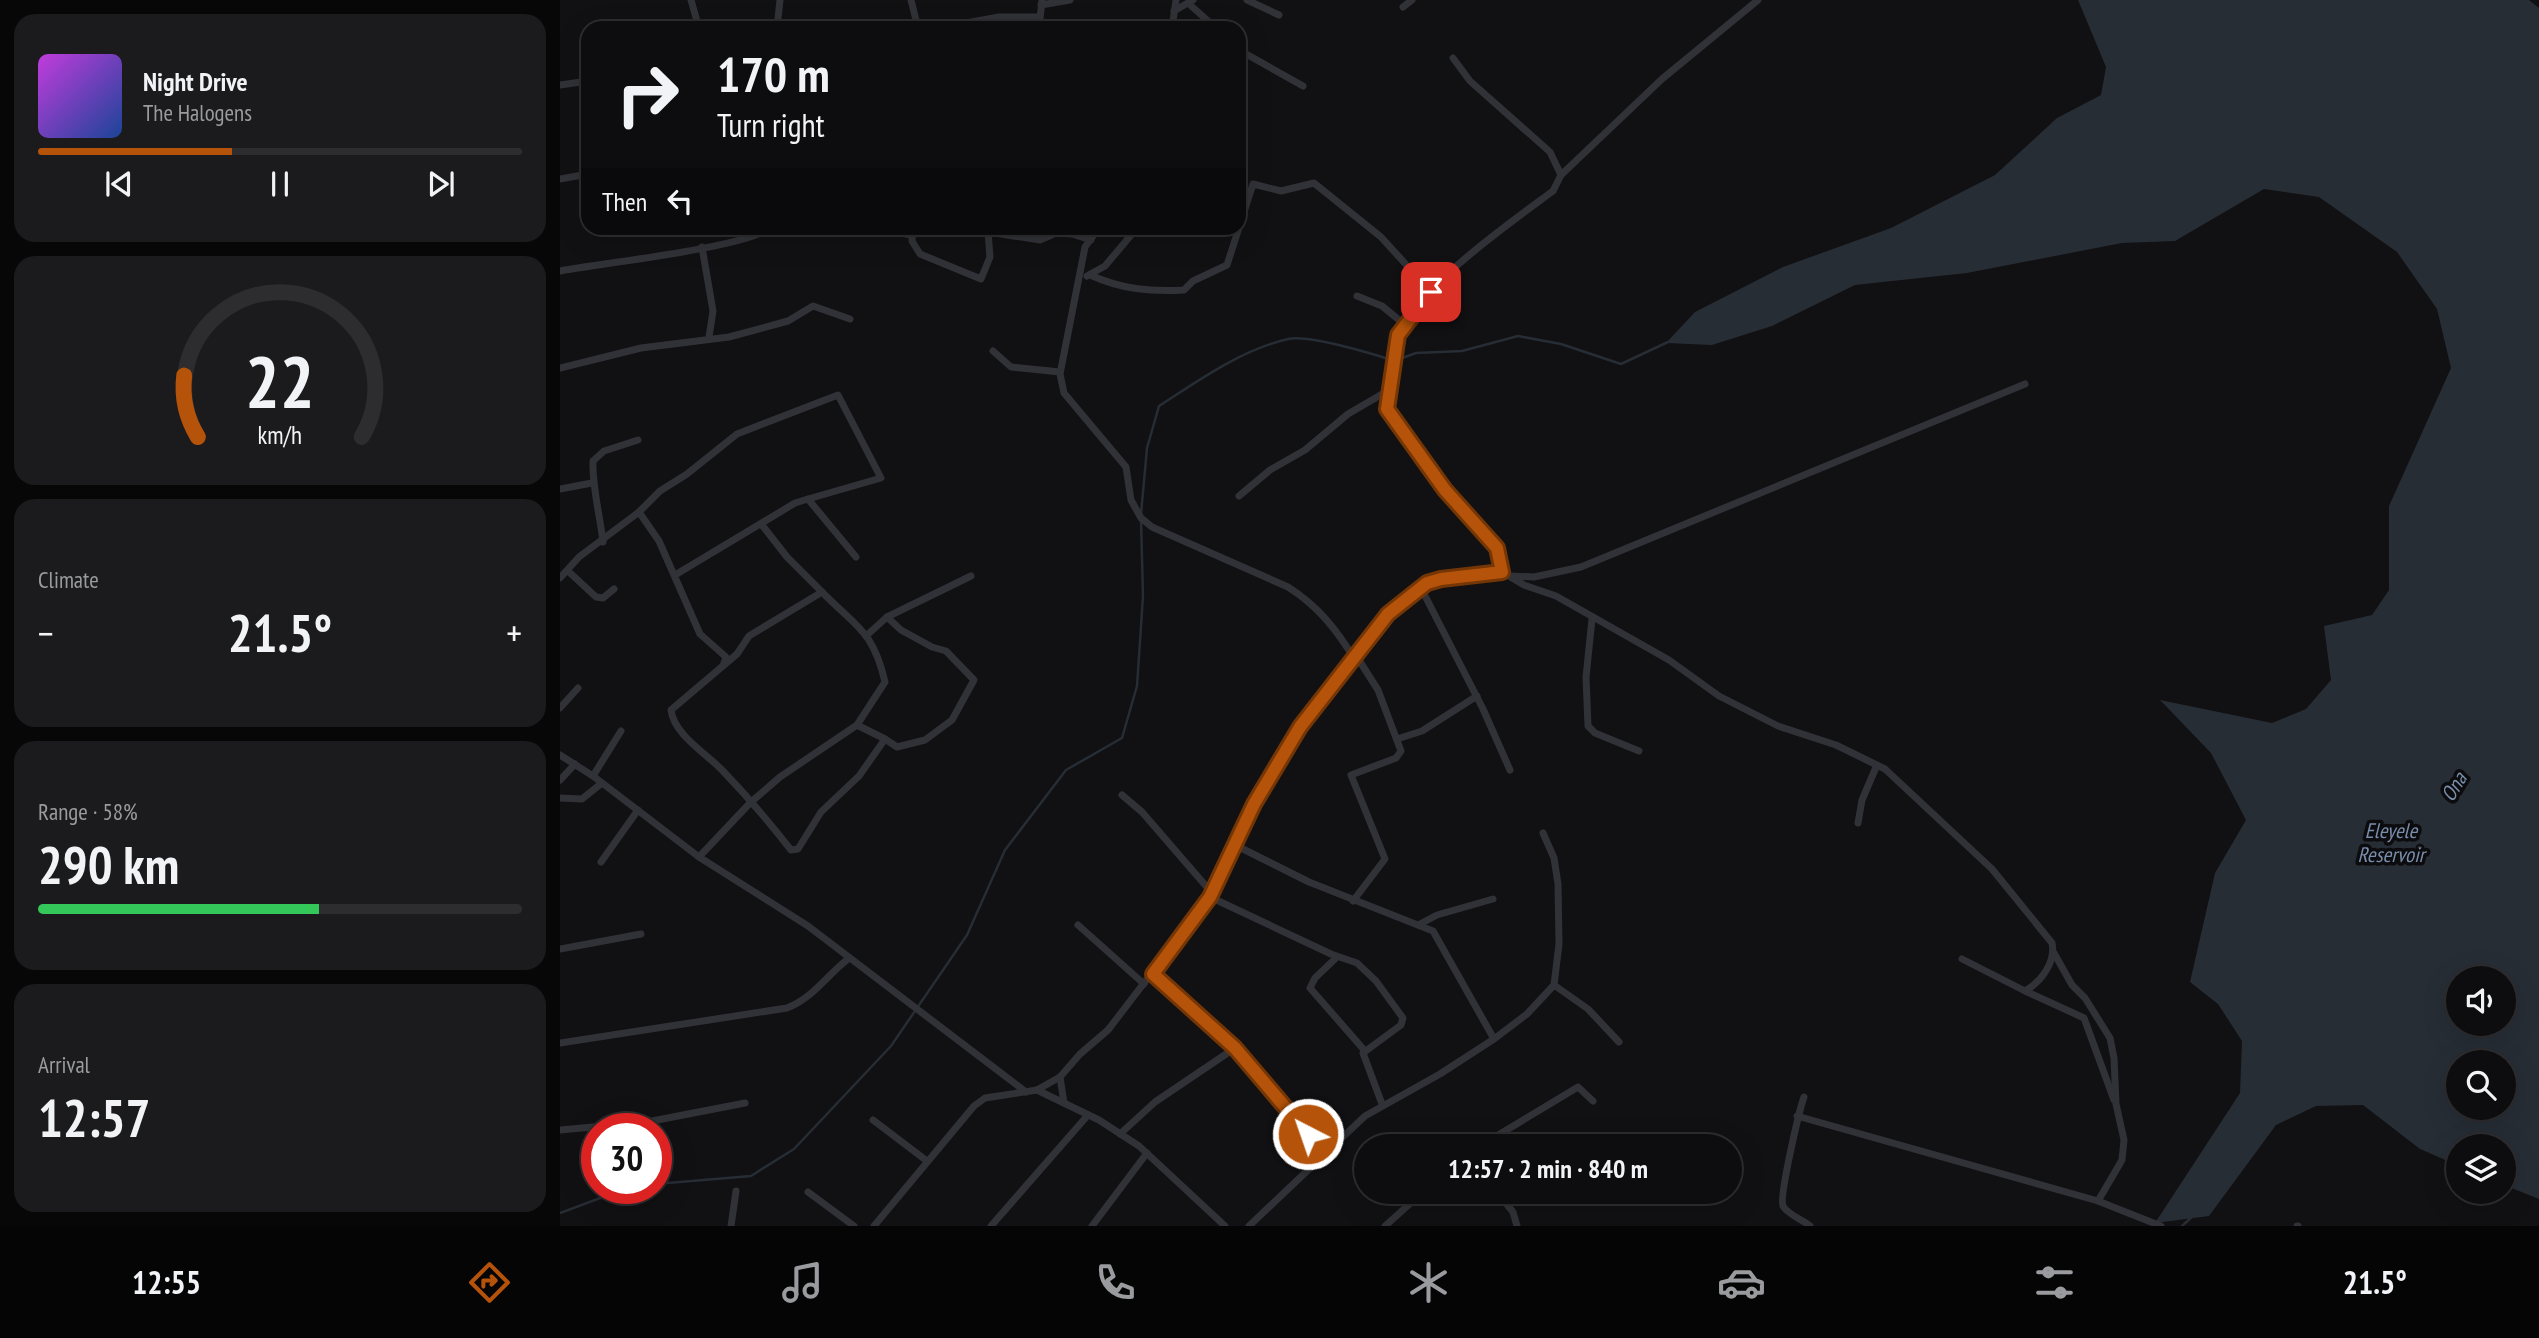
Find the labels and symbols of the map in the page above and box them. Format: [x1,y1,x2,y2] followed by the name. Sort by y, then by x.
[1401,262,1461,322] pin
[2434,766,2473,806] water label: Ona
[2358,817,2428,868] water label: Eleyele Reservoir
[1271,1097,1345,1171] position arrow
[581,1113,672,1204] speed limit sign: 30

